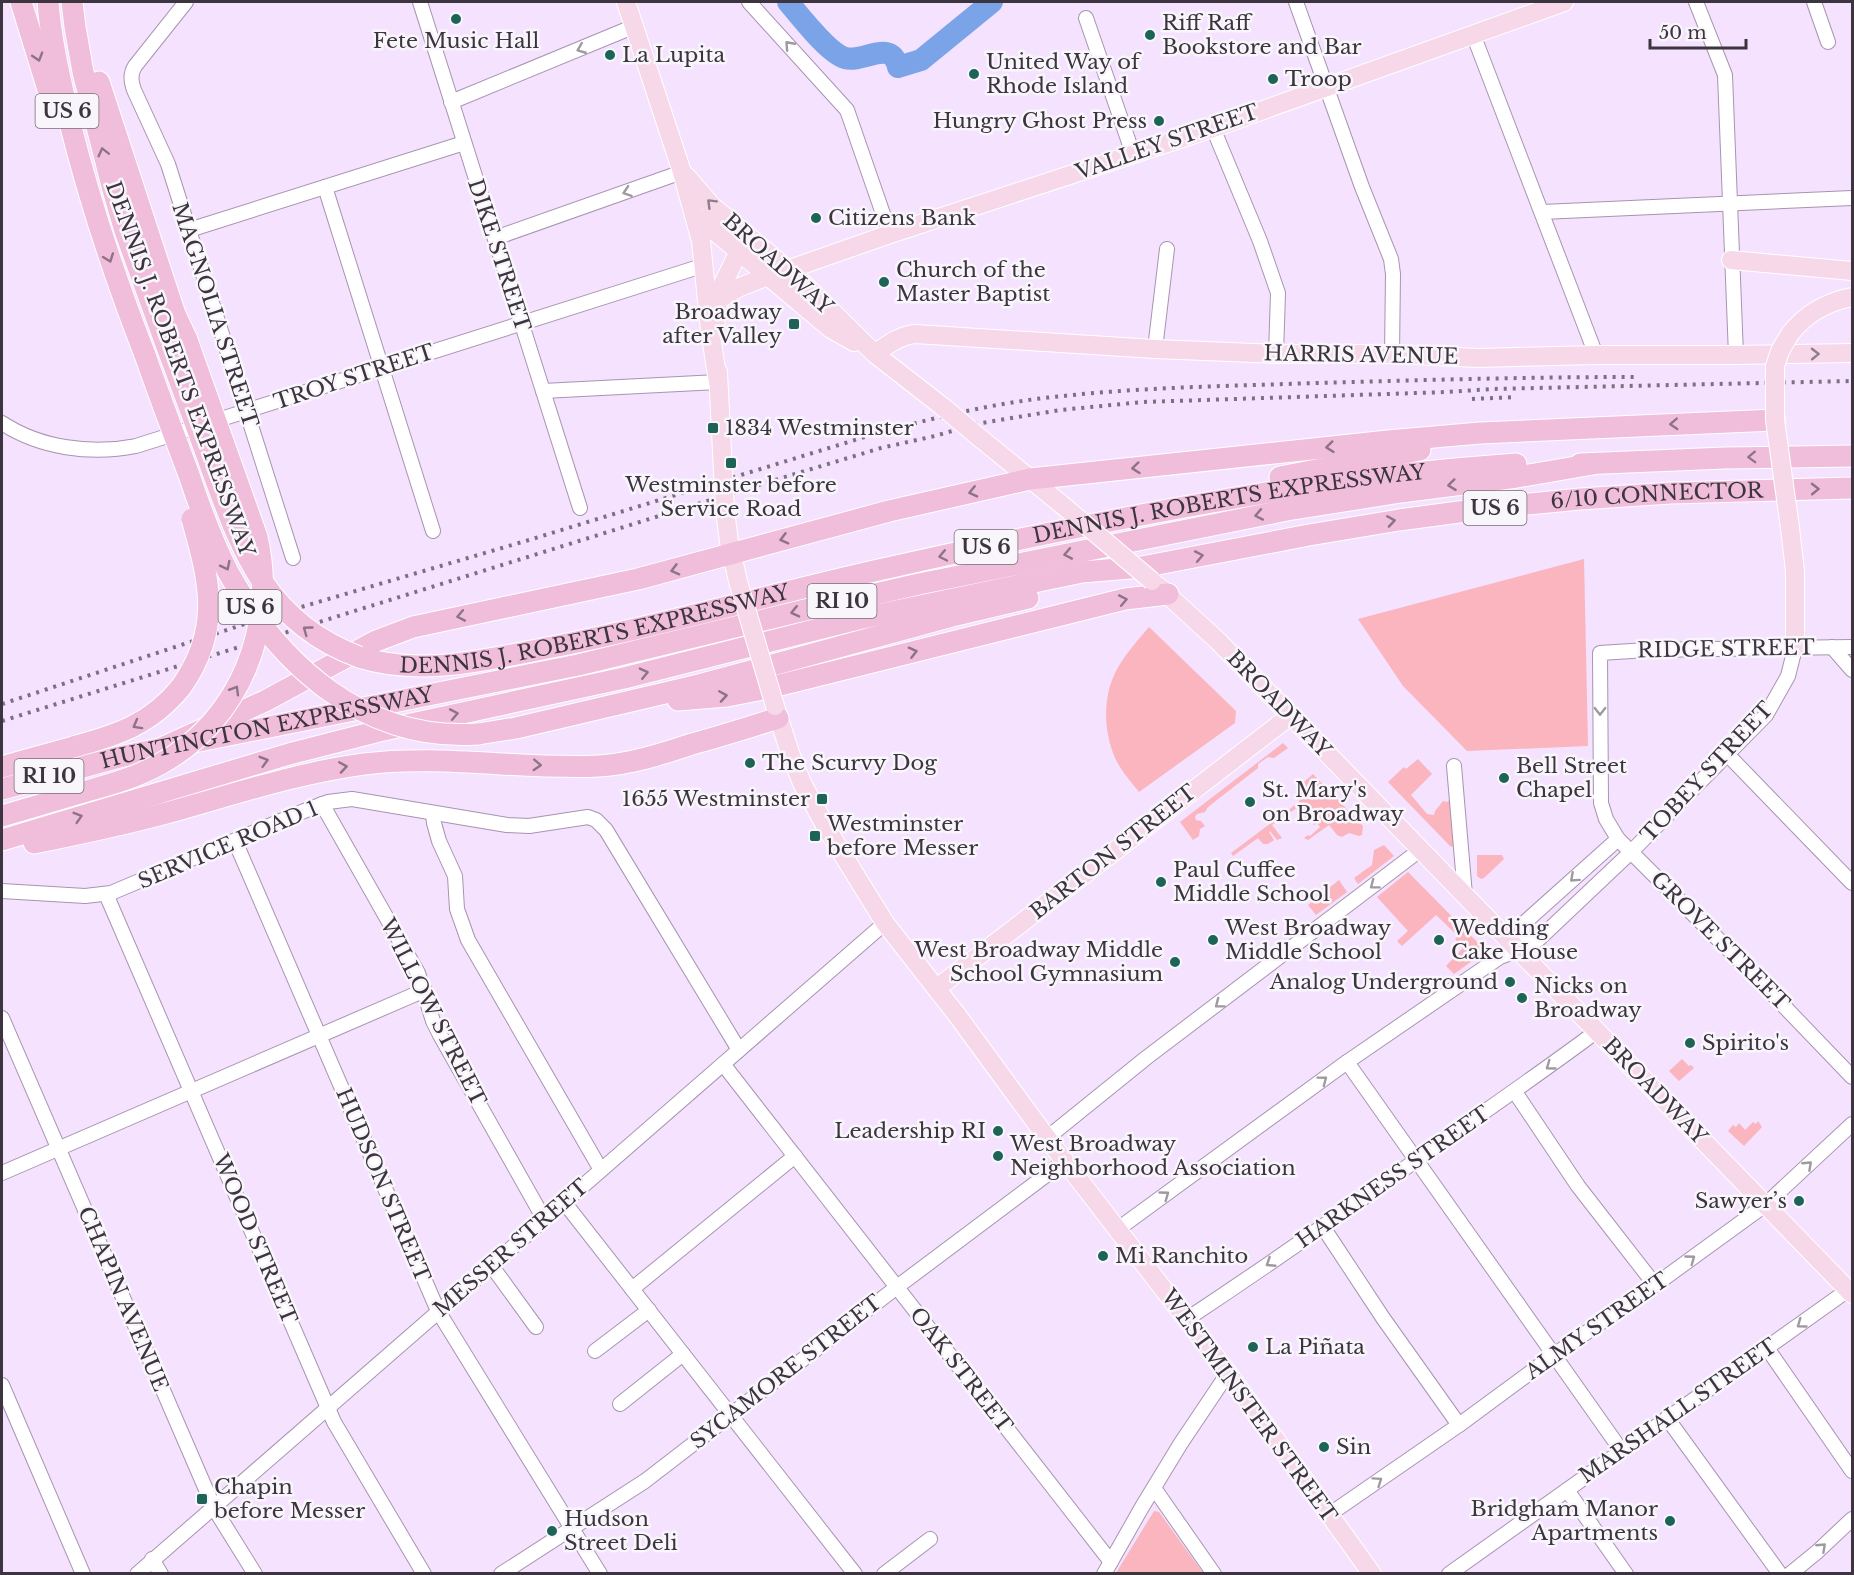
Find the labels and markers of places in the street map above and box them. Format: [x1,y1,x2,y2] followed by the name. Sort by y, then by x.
[1162,10,1362,60] place label: Riff Raff Bookstore and Bar
[449,12,463,26] marker: Fete Music Hall
[373,28,539,54] place label: Fete Music Hall
[1143,28,1157,42] marker: Riff Raff Bookstore and Bar
[622,42,725,68] place label: La Lupita
[603,48,617,62] marker: La Lupita
[986,49,1142,99] place label: United Way of Rhode Island
[1285,66,1352,92] place label: Troop
[967,67,981,81] marker: United Way of Rhode Island
[1266,72,1280,86] marker: Troop
[933,108,1147,134] place label: Hungry Ghost Press
[1152,114,1166,128] marker: Hungry Ghost Press
[828,205,976,231] place label: Citizens Bank
[809,211,823,225] marker: Citizens Bank
[896,257,1050,307] place label: Church of the Master Baptist
[877,275,891,289] marker: Church of the Master Baptist
[662,299,783,349] place label: Broadway after Valley
[787,317,801,331] marker: Broadway after Valley
[725,415,914,441] place label: 1834 Westminster
[706,421,720,435] marker: 1834 Westminster
[724,456,738,470] marker: Westminster before Service Road
[624,472,837,522] place label: Westminster before Service Road
[762,750,937,776] place label: The Scurvy Dog
[1516,753,1627,803] place label: Bell Street Chapel
[743,756,757,770] marker: The Scurvy Dog
[1497,771,1511,785] marker: Bell Street Chapel
[1262,777,1404,827] place label: St. Mary's on Broadway
[622,786,810,812] place label: 1655 Westminster
[815,792,829,806] marker: 1655 Westminster
[1243,795,1257,809] marker: St. Mary's on Broadway
[826,811,978,861] place label: Westminster before Messer
[808,829,822,843] marker: Westminster before Messer
[1173,857,1330,907] place label: Paul Cuffee Middle School
[1154,875,1168,889] marker: Paul Cuffee Middle School
[1224,915,1392,965] place label: West Broadway Middle School
[1450,915,1578,965] place label: Wedding Cake House
[1206,933,1220,947] marker: West Broadway Middle School
[1432,933,1446,947] marker: Wedding Cake House
[913,937,1163,987] place label: West Broadway Middle School Gymnasium
[1168,955,1182,969] marker: West Broadway Middle School Gymnasium
[1269,969,1498,995] place label: Analog Underground
[1534,973,1642,1023] place label: Nicks on Broadway
[1503,975,1517,989] marker: Analog Underground
[1515,991,1529,1005] marker: Nicks on Broadway
[1702,1030,1789,1056] place label: Spirito's
[1683,1036,1697,1050] marker: Spirito's
[834,1118,986,1144] place label: Leadership RI
[991,1124,1005,1138] marker: Leadership RI
[1009,1131,1296,1181] place label: West Broadway Neighborhood Association
[991,1149,1005,1163] marker: West Broadway Neighborhood Association
[1695,1188,1787,1214] place label: Sawyer’s
[1792,1194,1806,1208] marker: Sawyer’s
[1115,1243,1248,1269] place label: Mi Ranchito
[1096,1249,1110,1263] marker: Mi Ranchito
[1265,1334,1365,1360] place label: La Piñata
[1246,1340,1260,1354] marker: La Piñata
[1336,1434,1371,1460] place label: Sin
[1317,1440,1331,1454] marker: Sin
[213,1474,365,1524] place label: Chapin before Messer
[195,1492,209,1506] marker: Chapin before Messer
[1471,1496,1658,1546] place label: Bridgham Manor Apartments
[564,1506,678,1556] place label: Hudson Street Deli
[1663,1514,1677,1528] marker: Bridgham Manor Apartments
[545,1524,559,1538] marker: Hudson Street Deli

